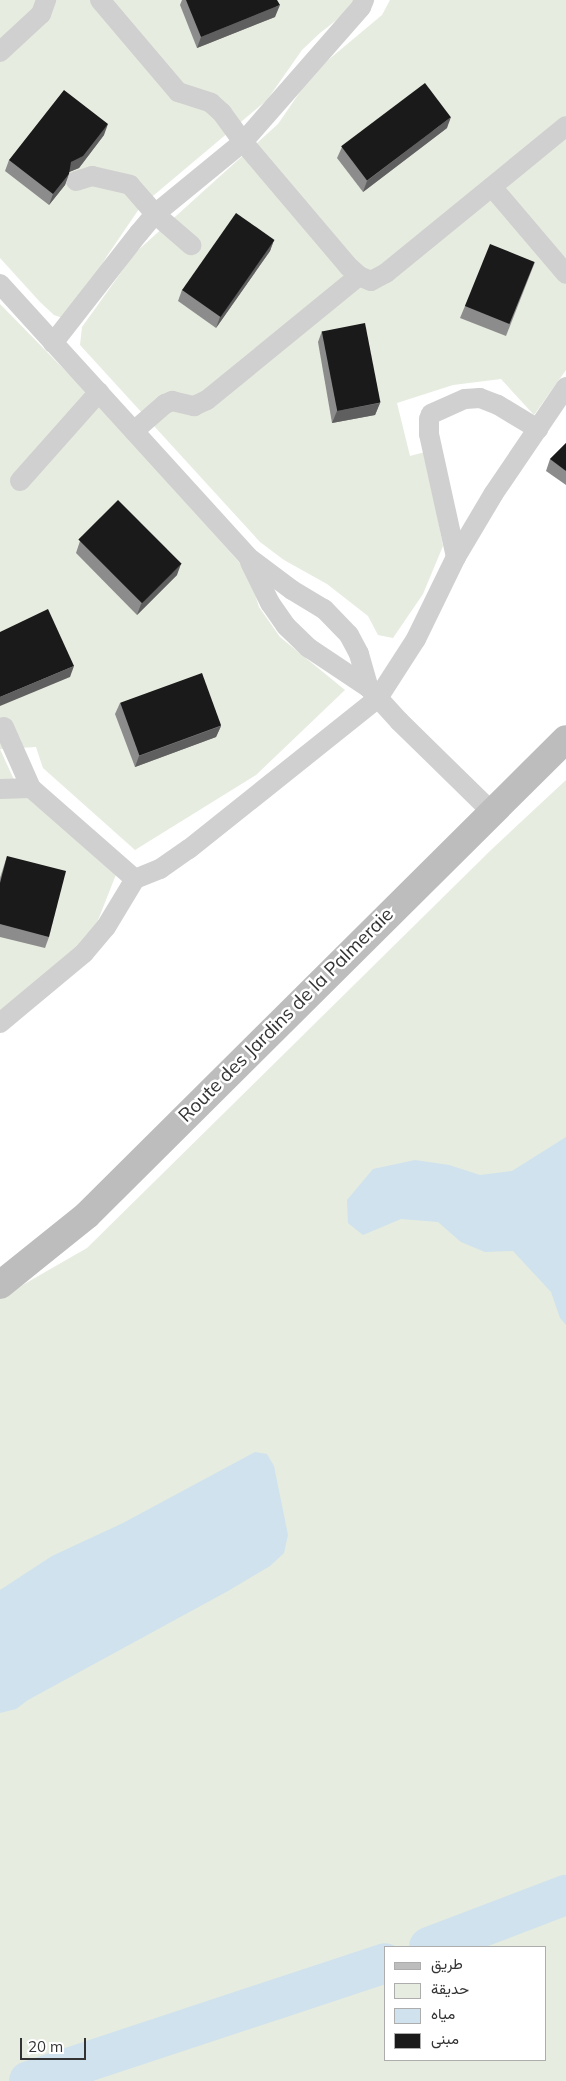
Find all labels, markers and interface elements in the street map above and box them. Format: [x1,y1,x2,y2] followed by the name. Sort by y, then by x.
[174,903,398,1127] street label: Route des Jardins de la Palmeraie
[384,1946,546,2061] legend
[431,1954,463,1973] text: طريق
[431,1979,469,1998] text: حديقة
[431,2004,455,2023] text: مياه
[22,2028,89,2060] scale bar
[431,2029,459,2048] text: مبنى
[28,2037,63,2056] text: 20 m

